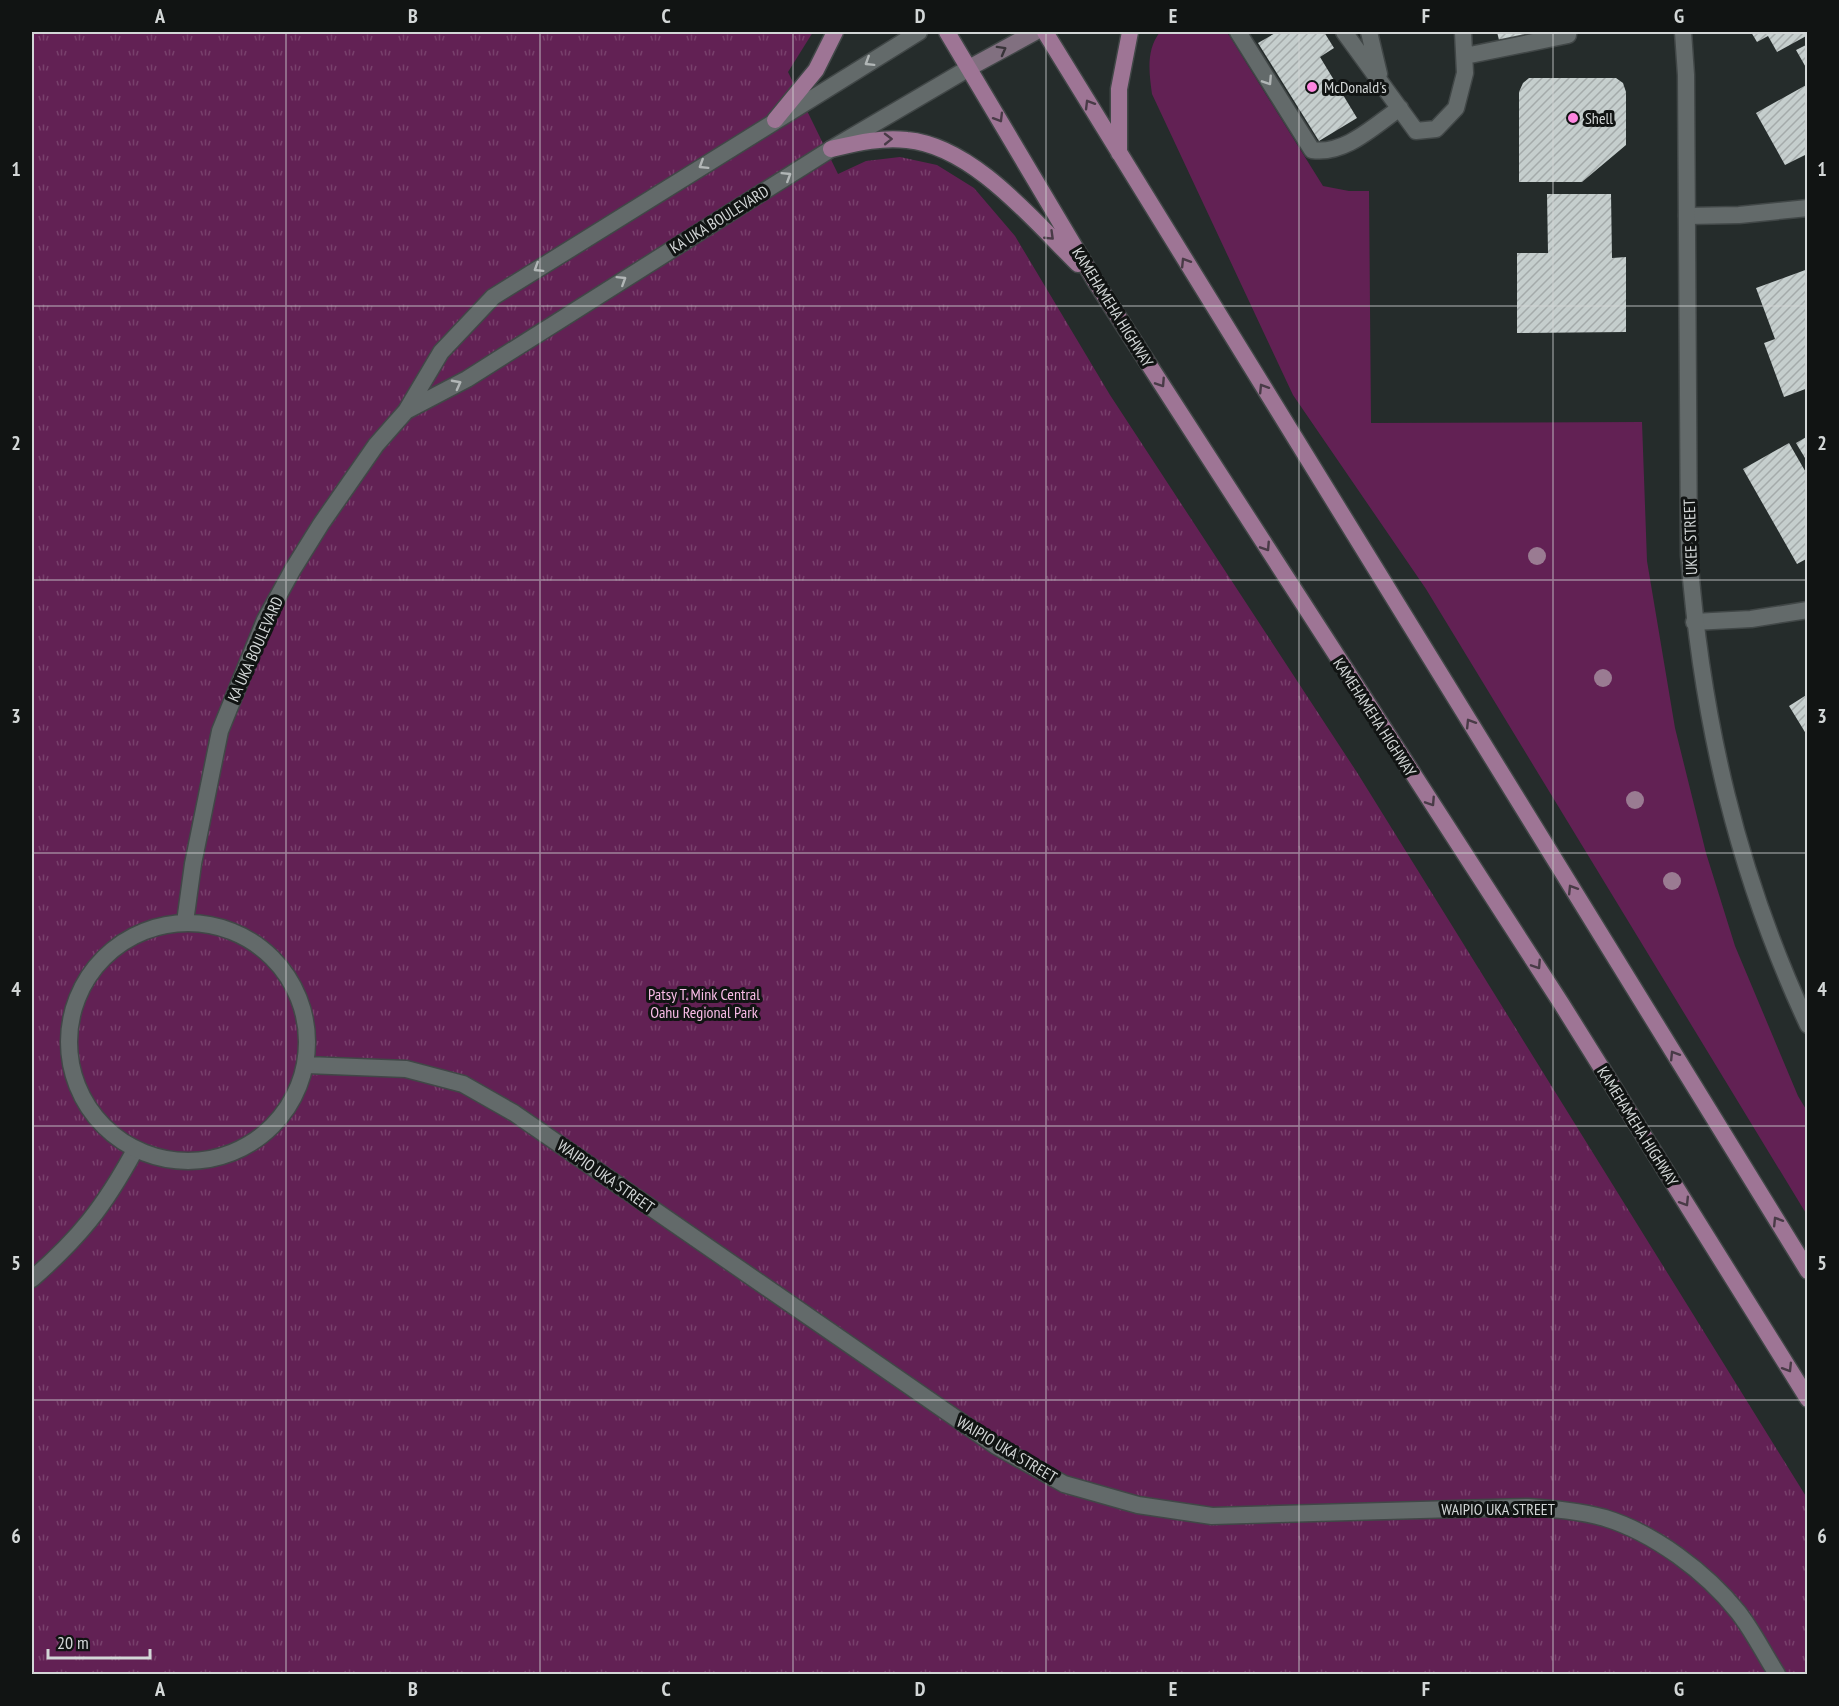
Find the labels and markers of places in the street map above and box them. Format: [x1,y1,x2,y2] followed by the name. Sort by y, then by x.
[1324,77,1387,97] place label: McDonald's
[1305,80,1319,94] marker: McDonald's
[1585,108,1613,128] place label: Shell
[1566,111,1580,125] marker: Shell

